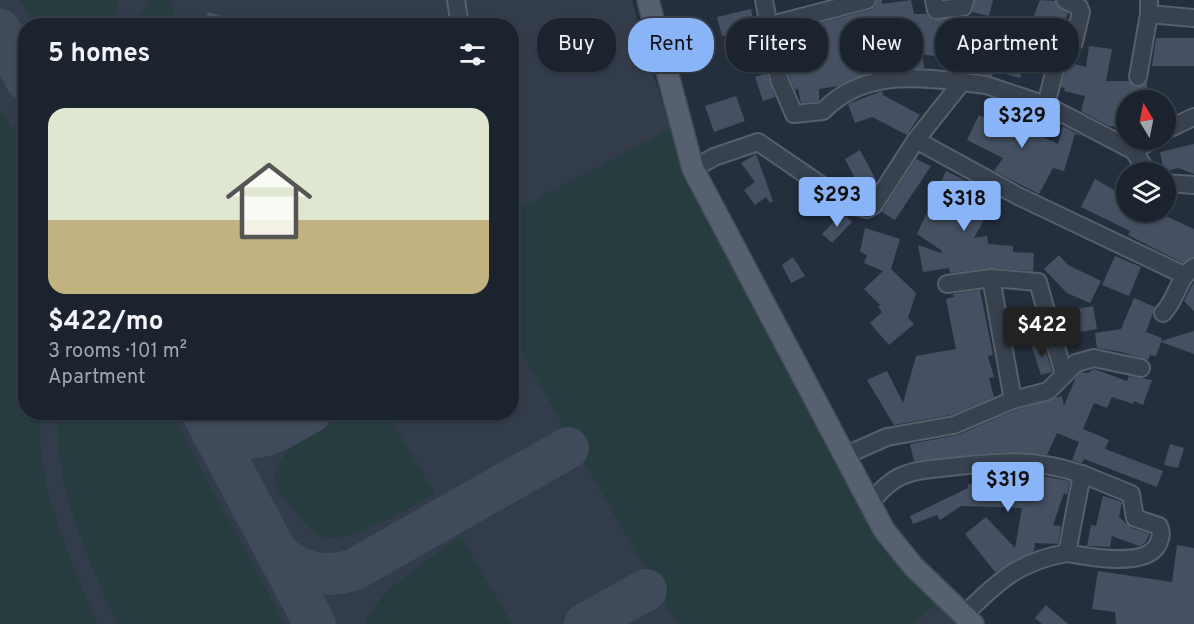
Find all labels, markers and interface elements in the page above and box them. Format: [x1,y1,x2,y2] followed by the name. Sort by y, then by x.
[537,18,616,72] chip: Buy
[628,18,714,72] chip: Rent
[726,18,828,72] chip: Filters
[840,18,923,72] chip: New
[935,18,1079,72] chip: Apartment
[48,38,150,71] text: 5 homes
[456,38,489,71] icon: filters
[1116,90,1176,150] north arrow
[1116,90,1176,222] map controls
[986,98,1058,149] pin: $329
[998,104,1046,130] text: $329
[215,147,323,255] icon: home
[1116,162,1176,222] button: layers
[801,177,873,228] pin: $293
[928,181,1000,232] pin: $318
[813,183,861,209] text: $293
[942,187,986,213] text: $318
[48,306,163,339] text: $422/mo
[1006,307,1078,358] pin: $422
[1017,313,1067,339] text: $422
[48,339,187,365] text: 3 rooms · 101 m²
[48,365,146,391] text: Apartment
[972,462,1044,513] pin: $319
[986,468,1030,494] text: $319

